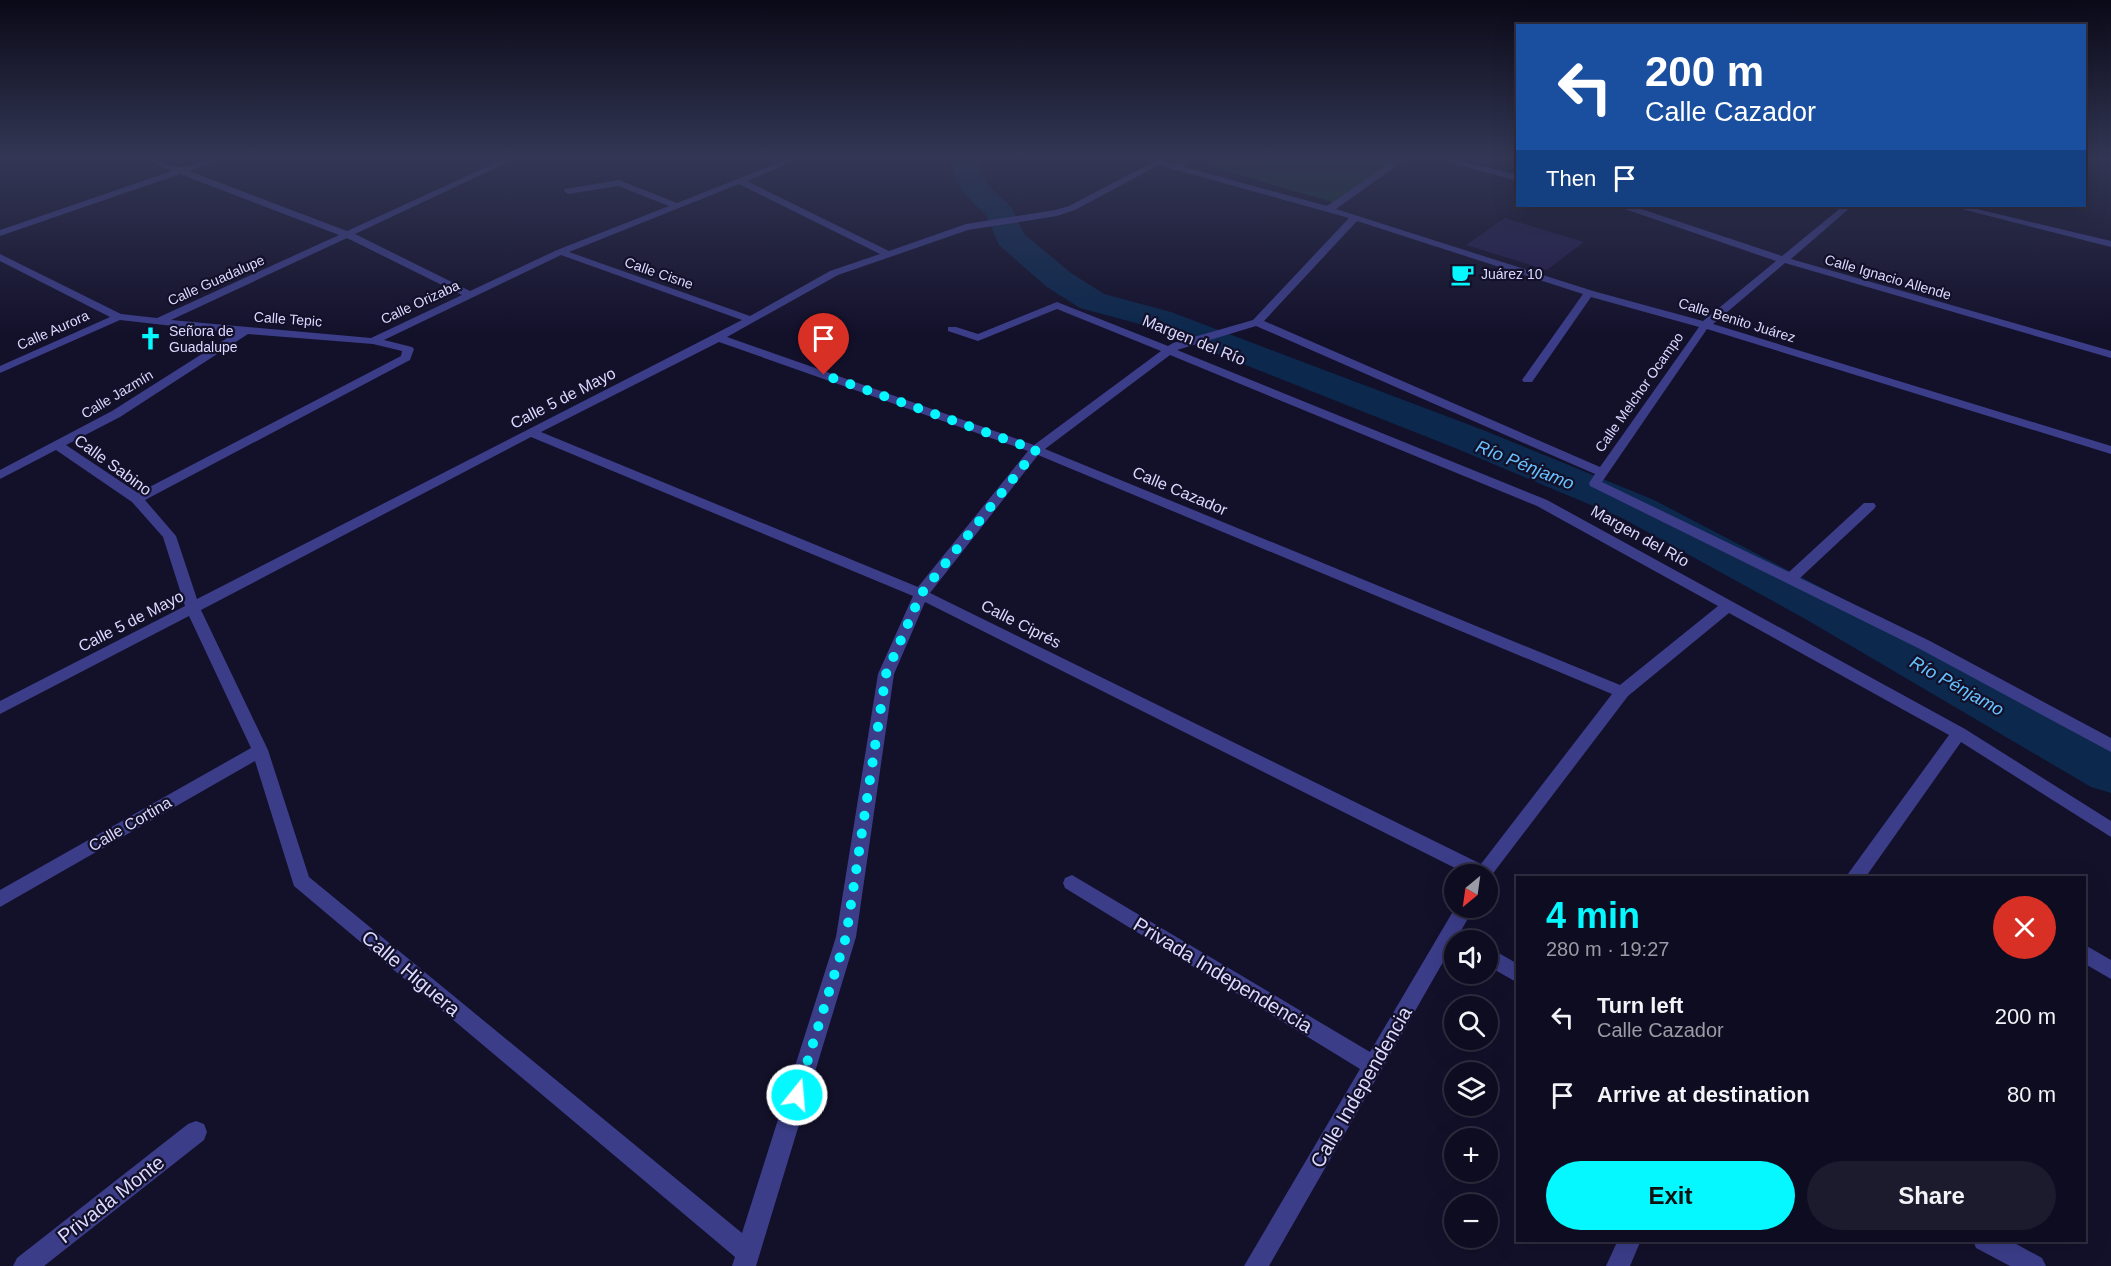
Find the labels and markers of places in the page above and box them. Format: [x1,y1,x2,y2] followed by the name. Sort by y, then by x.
[1450,261,1476,287] cafe icon: Juárez 10
[1481,266,1543,282] place label: Juárez 10
[798,313,849,375] pin
[169,323,238,355] place label: Señora de Guadalupe
[138,326,164,352] church icon: Señora de Guadalupe

